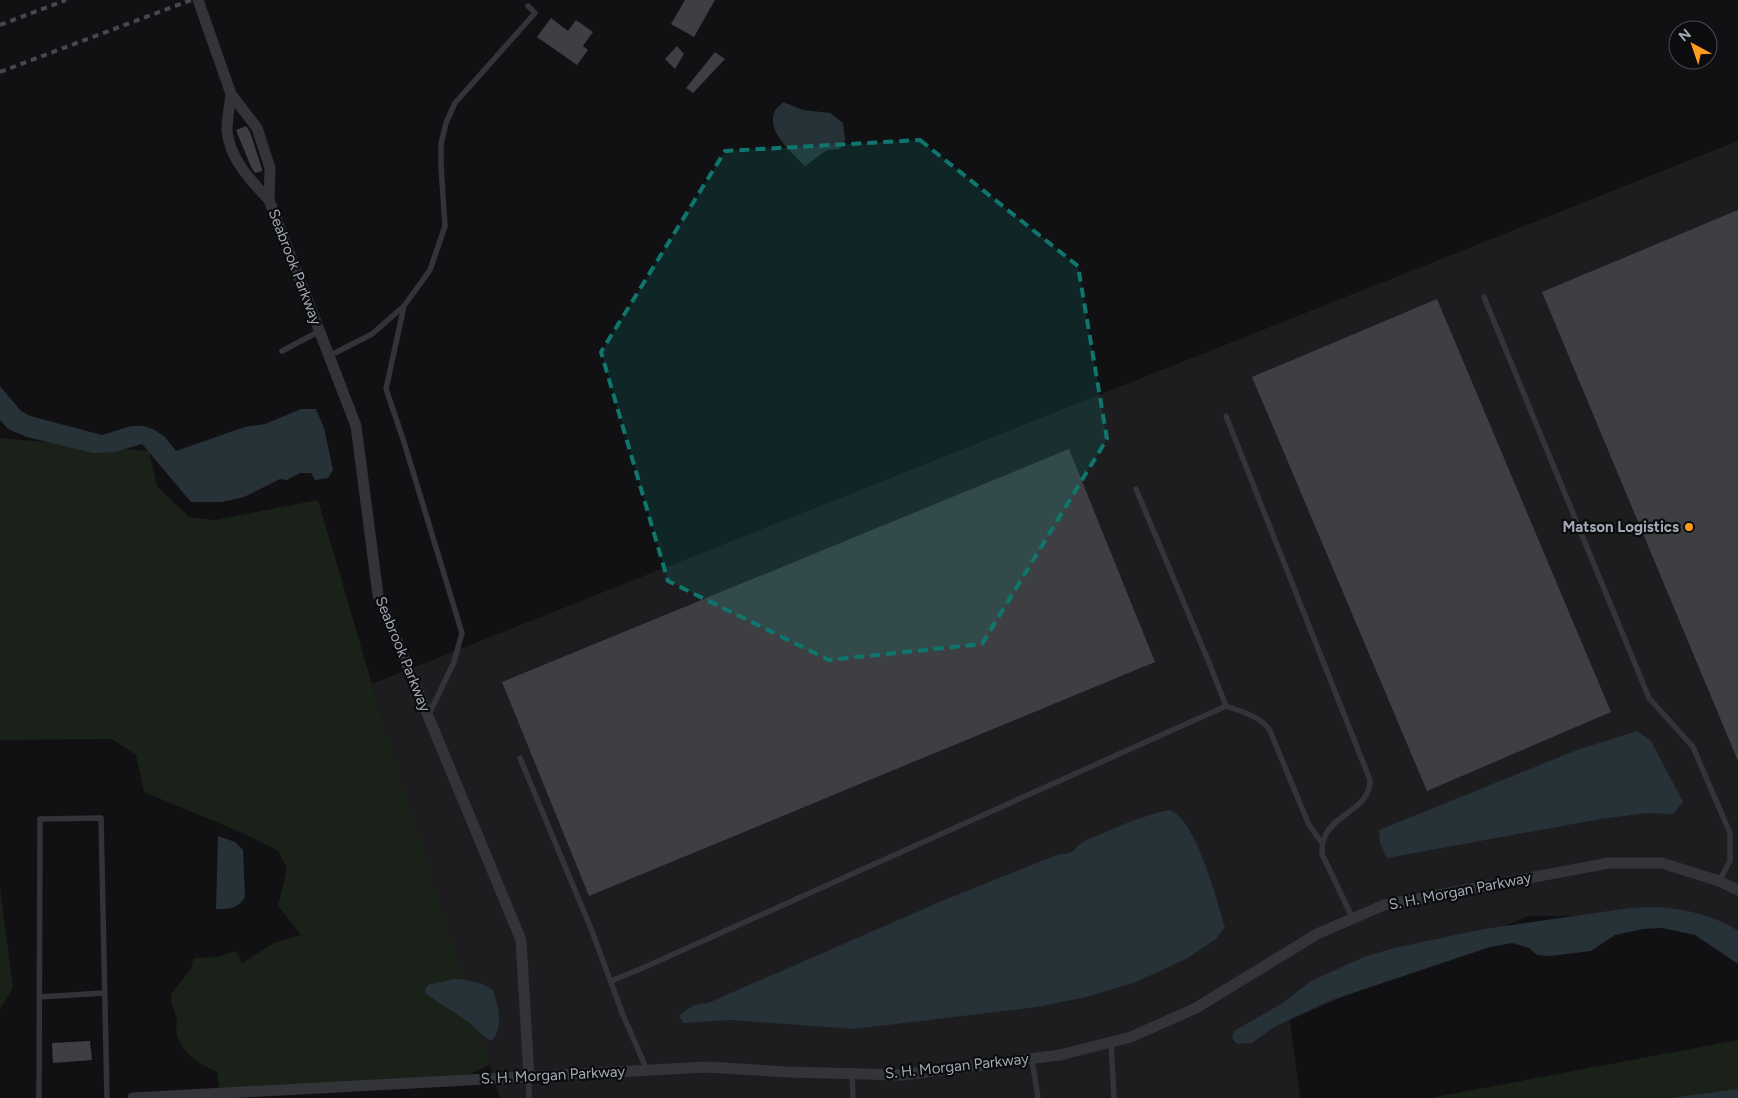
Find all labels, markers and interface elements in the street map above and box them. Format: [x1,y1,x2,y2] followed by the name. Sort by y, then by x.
[1668,20,1718,70] north arrow
[1675,25,1695,45] text: N
[265,206,325,328] street label: Seabrook Parkway
[1562,518,1679,536] place label: Matson Logistics
[1683,521,1695,533] marker: Matson Logistics
[372,594,434,714] street label: Seabrook Parkway
[1387,868,1533,914] street label: S. H. Morgan Parkway
[884,1049,1030,1083] street label: S. H. Morgan Parkway
[480,1062,626,1088] street label: S. H. Morgan Parkway

